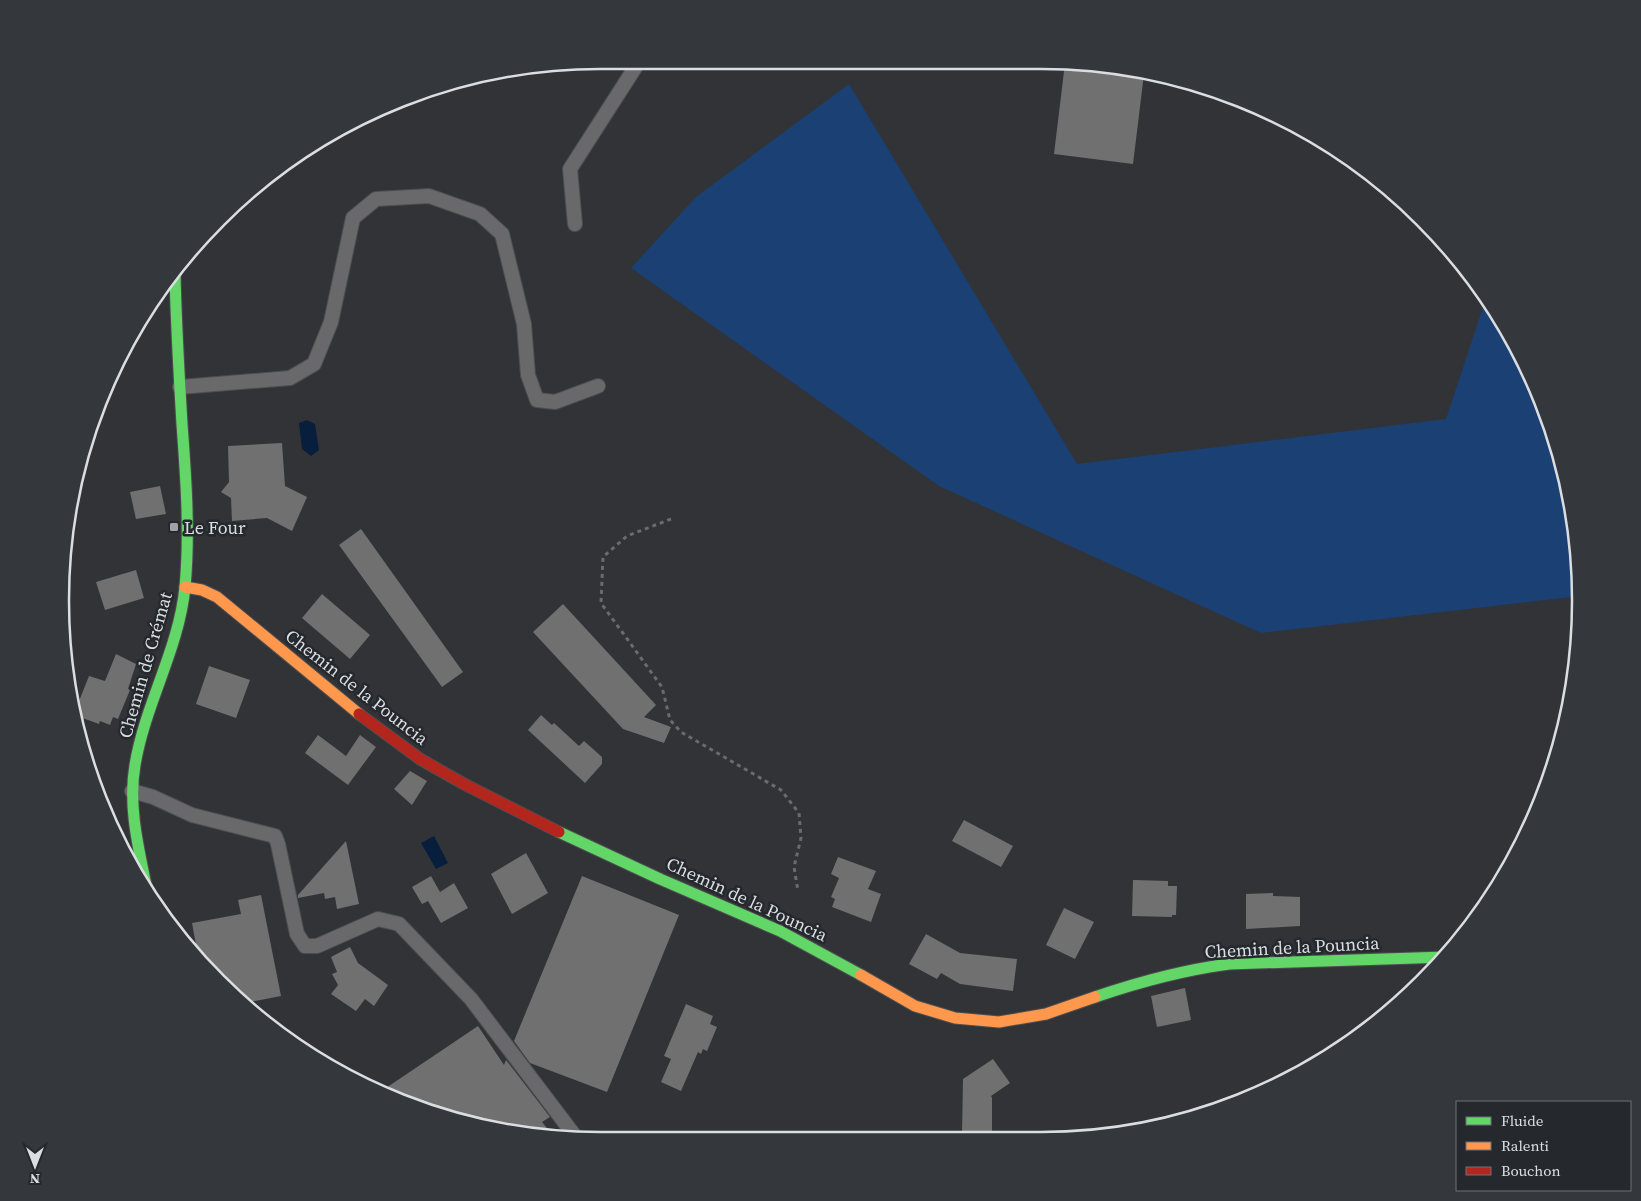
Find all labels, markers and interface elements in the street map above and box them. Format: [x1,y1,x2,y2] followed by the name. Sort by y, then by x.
[184,515,246,540] place label: Le Four
[168,521,180,533] marker: Le Four
[112,589,178,741] street label: Chemin de Crémat
[280,623,434,751] street label: Chemin de la Pouncia
[662,851,832,948] street label: Chemin de la Pouncia
[1204,930,1381,964] street label: Chemin de la Pouncia
[1456,1101,1631,1191] legend
[1501,1110,1544,1131] text: Fluide
[1501,1135,1549,1156] text: Ralenti
[10,1141,60,1191] north arrow
[1501,1160,1561,1181] text: Bouchon
[30,1169,40,1189] text: N

